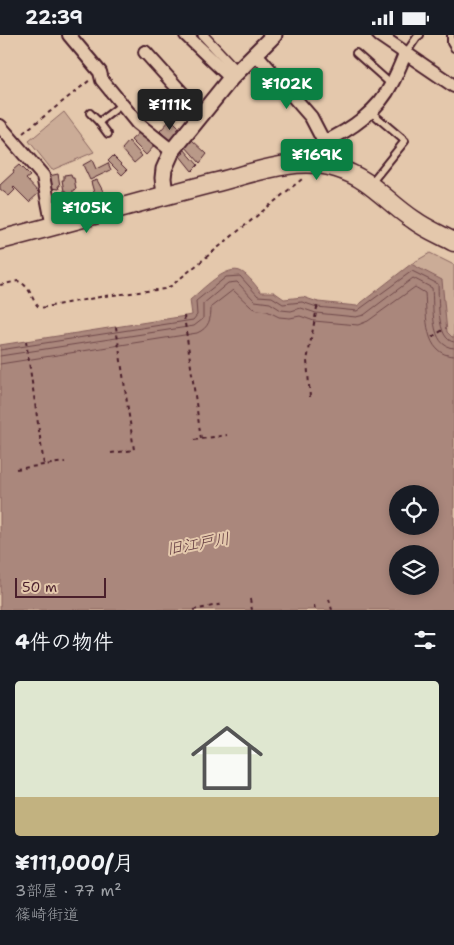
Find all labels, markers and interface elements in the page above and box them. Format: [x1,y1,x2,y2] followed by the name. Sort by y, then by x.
[25,5,83,30] text: 22:39
[252,67,322,110] pin: ¥102K
[262,73,312,94] text: ¥102K
[135,89,205,131] pin: ¥111K
[149,94,191,115] text: ¥111K
[282,139,352,181] pin: ¥169K
[292,144,342,165] text: ¥169K
[52,191,122,234] pin: ¥105K
[62,197,112,218] text: ¥105K
[389,485,439,595] map controls
[389,485,439,535] button: locate
[165,528,231,559] water label: 旧江戸川
[389,545,439,595] button: layers
[15,575,106,598] scale bar
[22,578,57,596] text: 50 m
[411,626,439,654] icon: filters
[15,628,114,656] text: 4件の物件
[182,713,272,803] icon: home
[15,849,134,877] text: ¥111,000/月
[15,880,122,901] text: 3部屋 · 77 m²
[15,904,79,925] text: 篠崎街道

